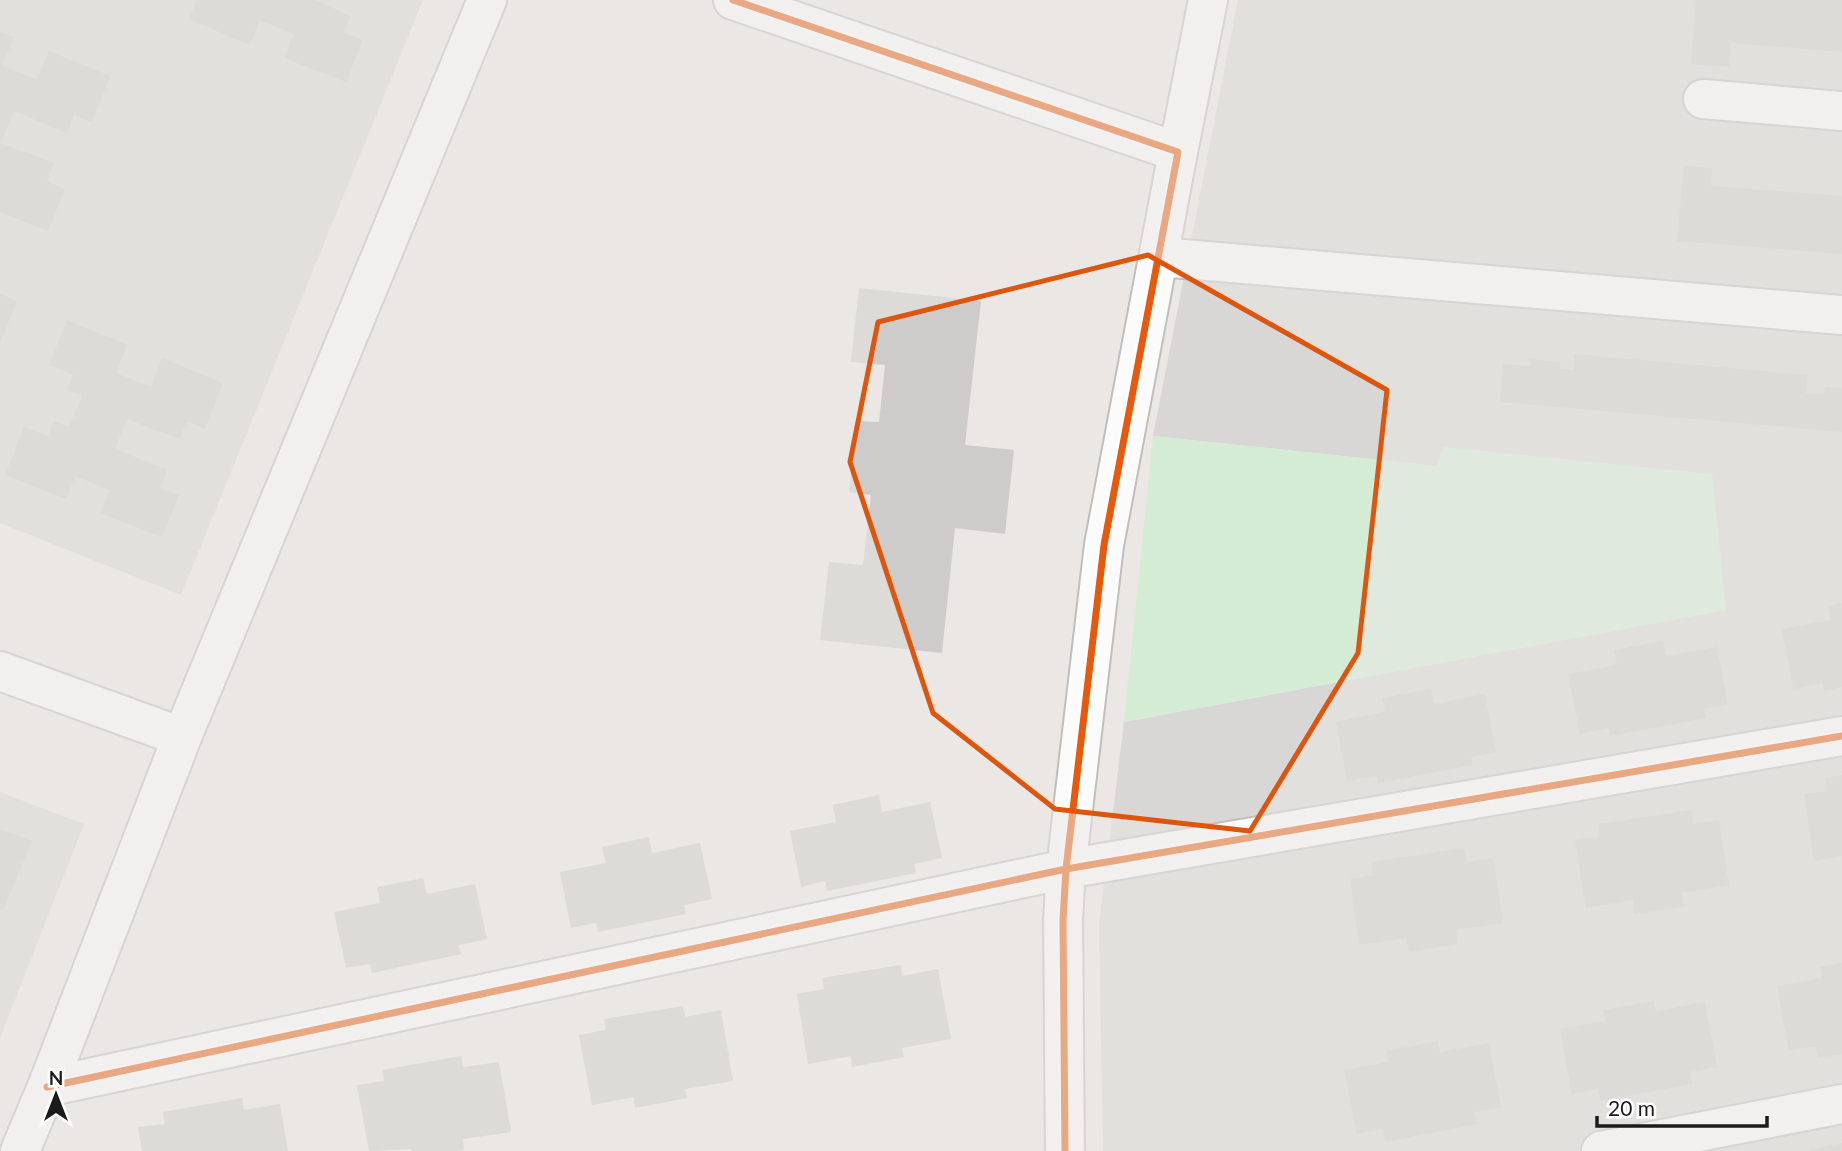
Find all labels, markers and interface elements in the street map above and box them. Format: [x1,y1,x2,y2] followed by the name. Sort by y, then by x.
[21,1060,91,1130] north arrow
[49,1066,63,1089] text: N
[1597,1084,1767,1128] scale bar
[1608,1095,1655,1120] text: 20 m

